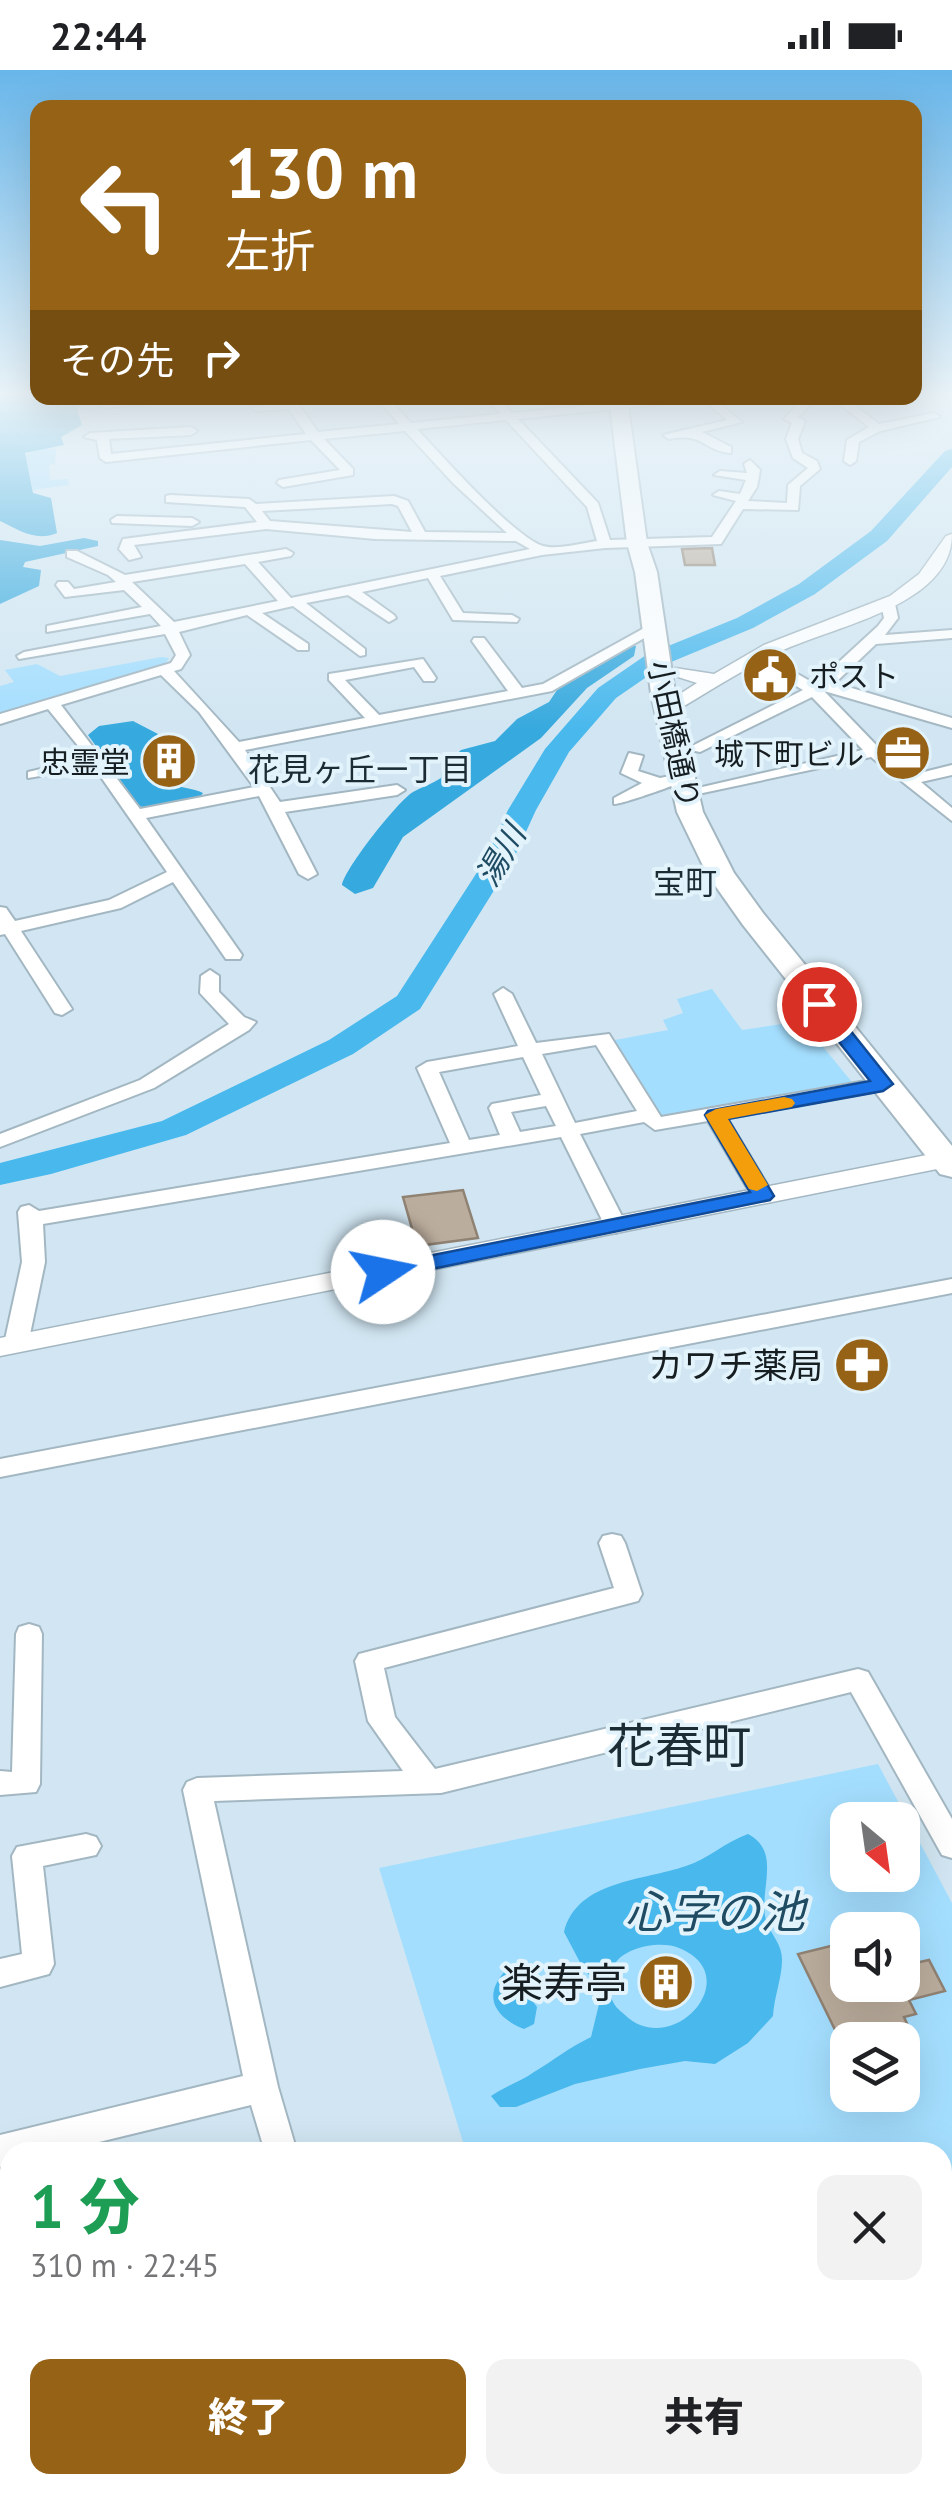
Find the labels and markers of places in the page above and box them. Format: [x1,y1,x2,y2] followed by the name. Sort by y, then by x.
[740,645,800,705] public building icon: ポスト
[809,656,899,695] place label: ポスト
[873,723,933,783] office icon: 城下町ビル
[139,731,199,791] building icon: 忠霊堂
[714,734,864,773] place label: 城下町ビル
[40,742,130,781] place label: 忠霊堂
[777,962,862,1047] pin
[832,1335,892,1395] pharmacy icon: カワチ薬局
[648,1342,823,1388] place label: カワチ薬局
[636,1952,696,2012] building icon: 楽寿亭
[501,1955,627,2010] place label: 楽寿亭

